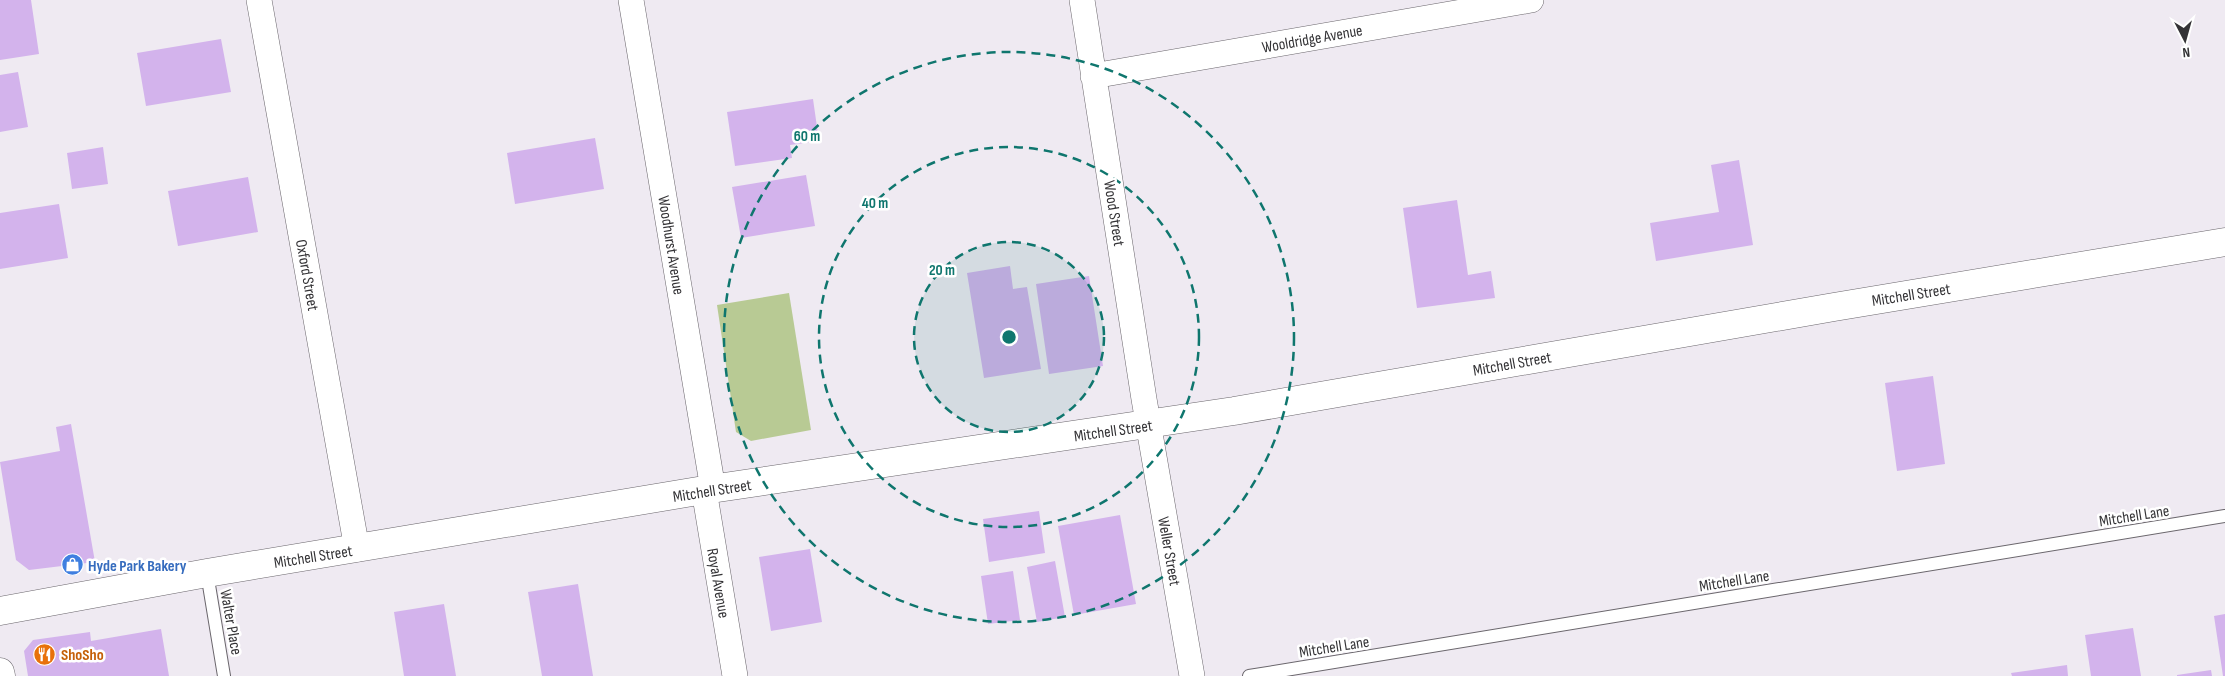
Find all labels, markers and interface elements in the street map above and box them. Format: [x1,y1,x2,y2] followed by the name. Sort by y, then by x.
[2160,15,2210,65] north arrow
[1261,21,1364,58] street label: Wooldridge Avenue
[2182,44,2191,61] text: N
[794,127,820,146] text: 60 m
[1099,179,1128,248] street label: Wood Street
[653,194,688,296] street label: Woodhurst Avenue
[862,194,888,213] text: 40 m
[291,238,322,313] street label: Oxford Street
[929,261,955,280] text: 20 m
[1871,280,1952,311] street label: Mitchell Street
[1000,328,1018,346] centre of rings
[1472,348,1553,381] street label: Mitchell Street
[1073,417,1154,446] street label: Mitchell Street
[672,476,753,507] street label: Mitchell Street
[2098,502,2171,531] street label: Mitchell Lane
[1153,515,1184,587] street label: Weller Street
[273,542,354,573] street label: Mitchell Street
[702,547,733,620] street label: Royal Avenue
[60,553,84,577] shop icon: Hyde Park Bakery
[88,557,187,576] place label: Hyde Park Bakery
[1698,567,1771,596] street label: Mitchell Lane
[215,588,246,656] street label: Walter Place
[1298,633,1371,662] street label: Mitchell Lane
[33,642,57,666] restaurant icon: ShoSho
[61,646,104,665] place label: ShoSho

